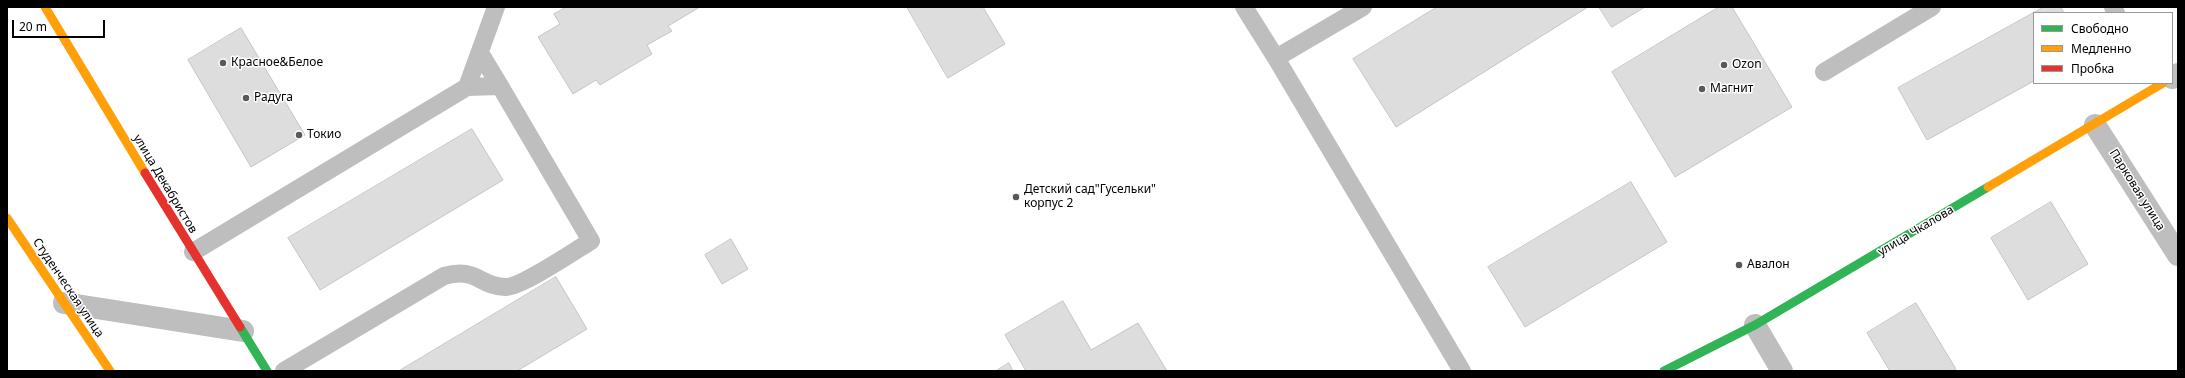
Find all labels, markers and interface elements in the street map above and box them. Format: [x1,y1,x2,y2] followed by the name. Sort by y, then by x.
[14,12,107,38] scale bar
[2033,12,2173,84] legend
[19,18,47,35] text: 20 m
[2071,20,2129,37] text: Свободно
[2071,40,2131,57] text: Медленно
[231,56,323,70] place label: Красное&Белое
[218,58,228,68] marker: Красное&Белое
[1732,58,1762,72] place label: Ozon
[1719,60,1729,70] marker: Ozon
[2071,60,2114,77] text: Пробка
[1710,82,1753,96] place label: Магнит
[1697,84,1707,94] marker: Магнит
[254,91,293,105] place label: Радуга
[241,93,251,103] marker: Радуга
[307,128,341,142] place label: Токио
[294,130,304,140] marker: Токио
[130,132,200,236] street label: улица Декабристов
[2106,147,2168,233] street label: Парковая улица
[1024,183,1156,211] place label: Детский сад"Гусельки" корпус 2
[1011,192,1021,202] marker: Детский сад"Гусельки" корпус 2
[1876,203,1956,259] street label: улица Чкалова
[29,236,107,340] street label: Студенческая улица
[1747,258,1790,272] place label: Авалон
[1734,260,1744,270] marker: Авалон

